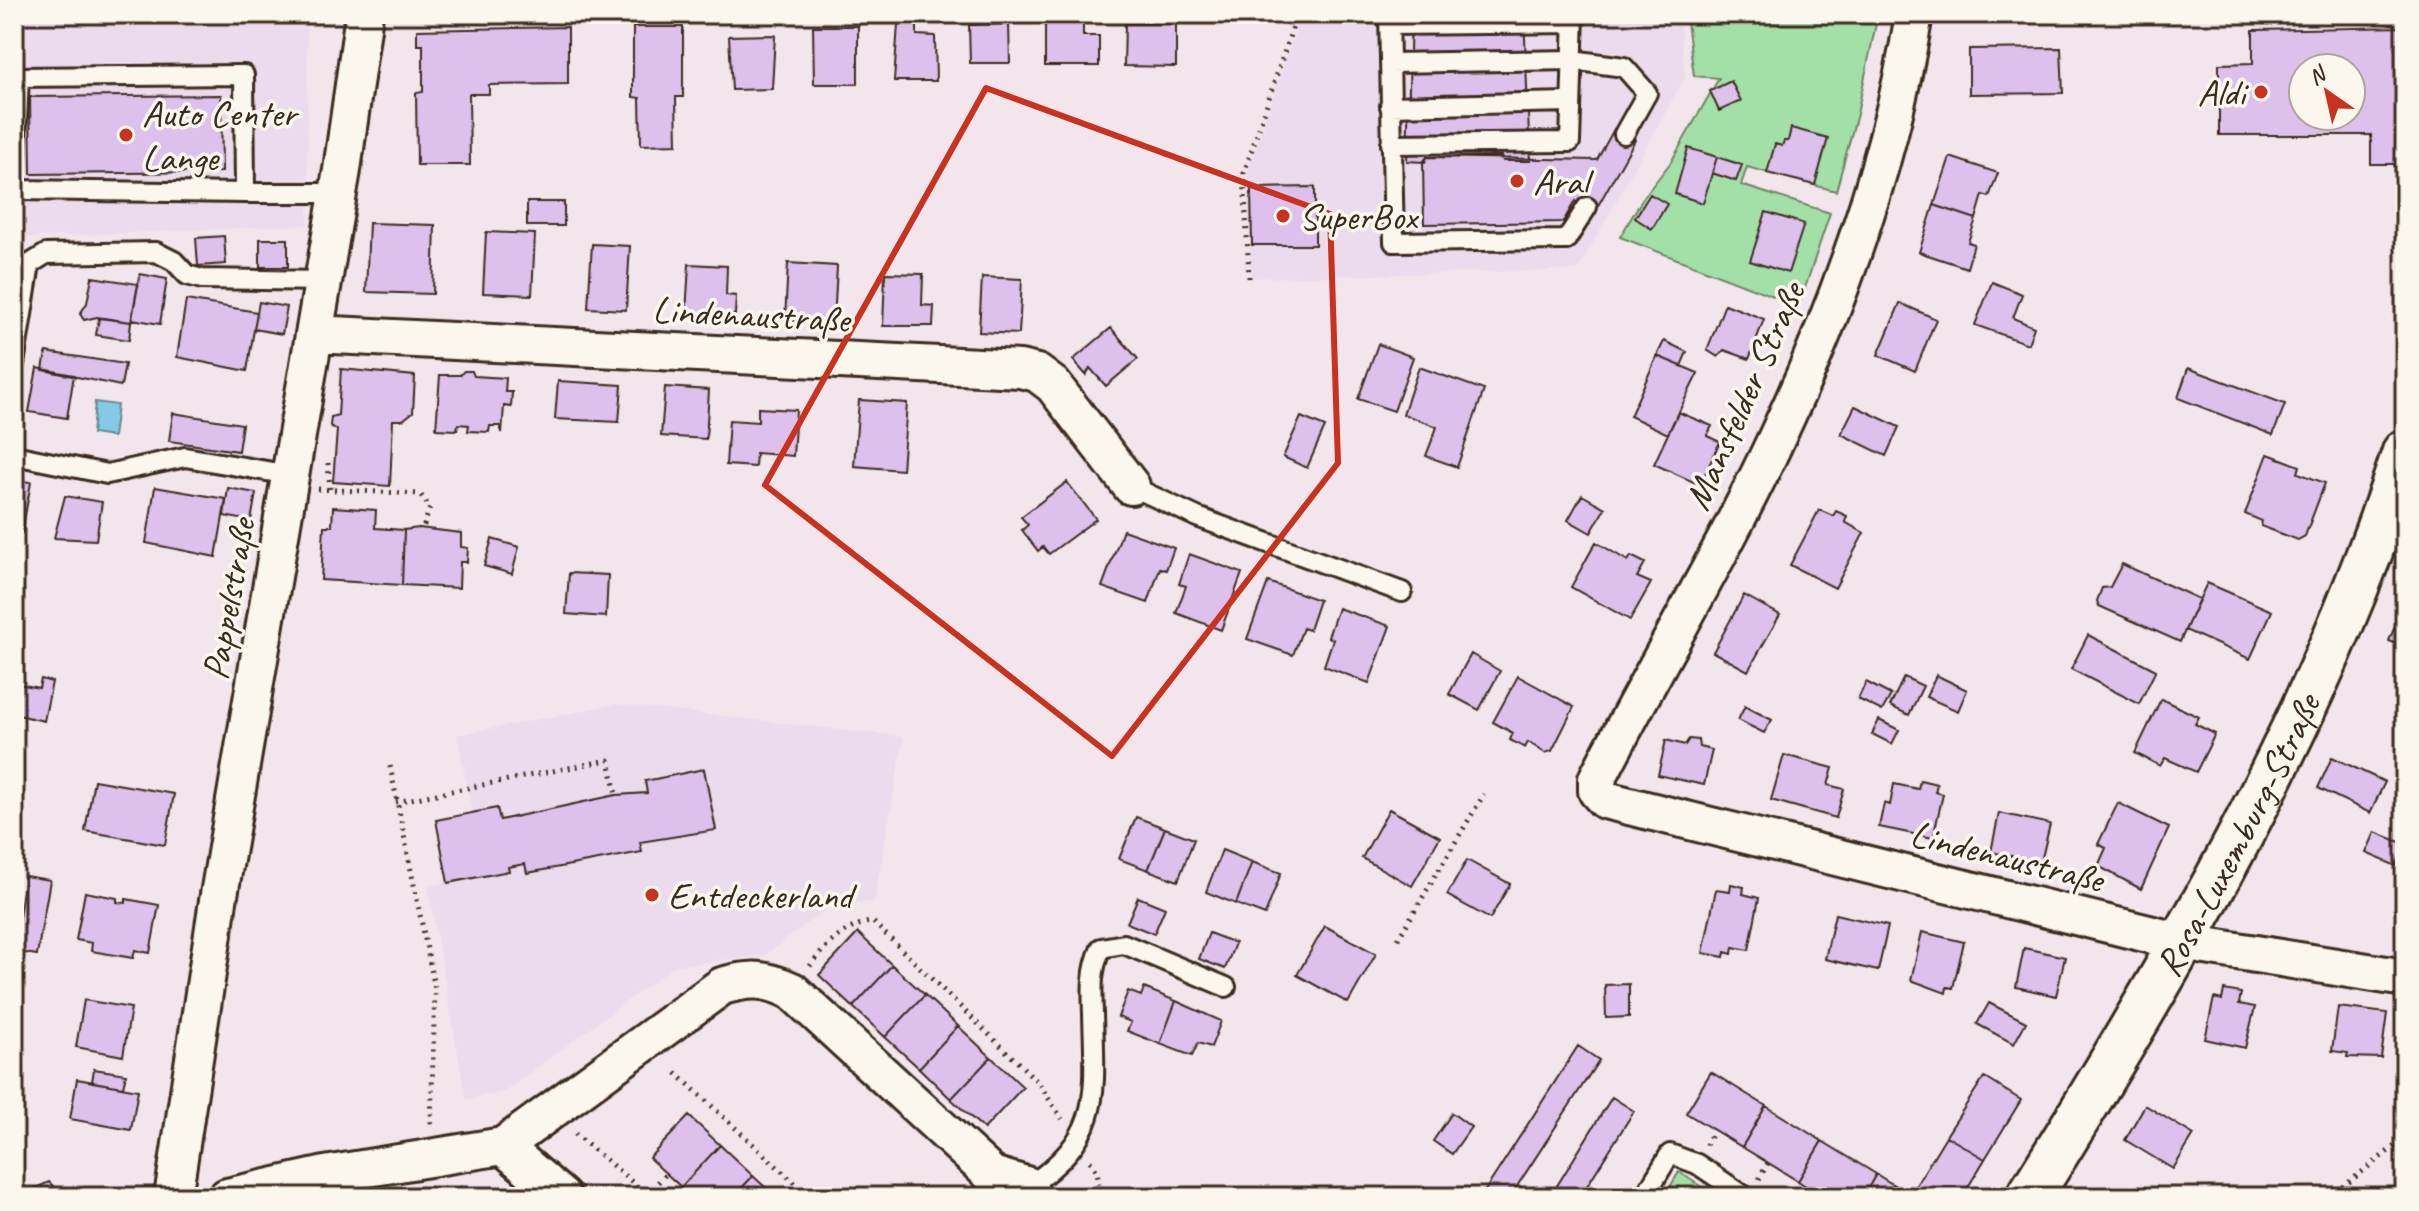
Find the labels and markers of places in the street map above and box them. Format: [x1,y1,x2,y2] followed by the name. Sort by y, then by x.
[2197,69,2249,116] place label: Aldi
[2252,83,2270,101] marker: Aldi
[142,90,300,181] place label: Auto Center Lange
[117,126,135,144] marker: Auto Center Lange
[1533,158,1595,205] place label: Aral
[1508,172,1526,190] marker: Aral
[1299,193,1420,240] place label: SuperBox
[1274,207,1292,225] marker: SuperBox
[668,872,858,919] place label: Entdeckerland
[643,886,661,904] marker: Entdeckerland

